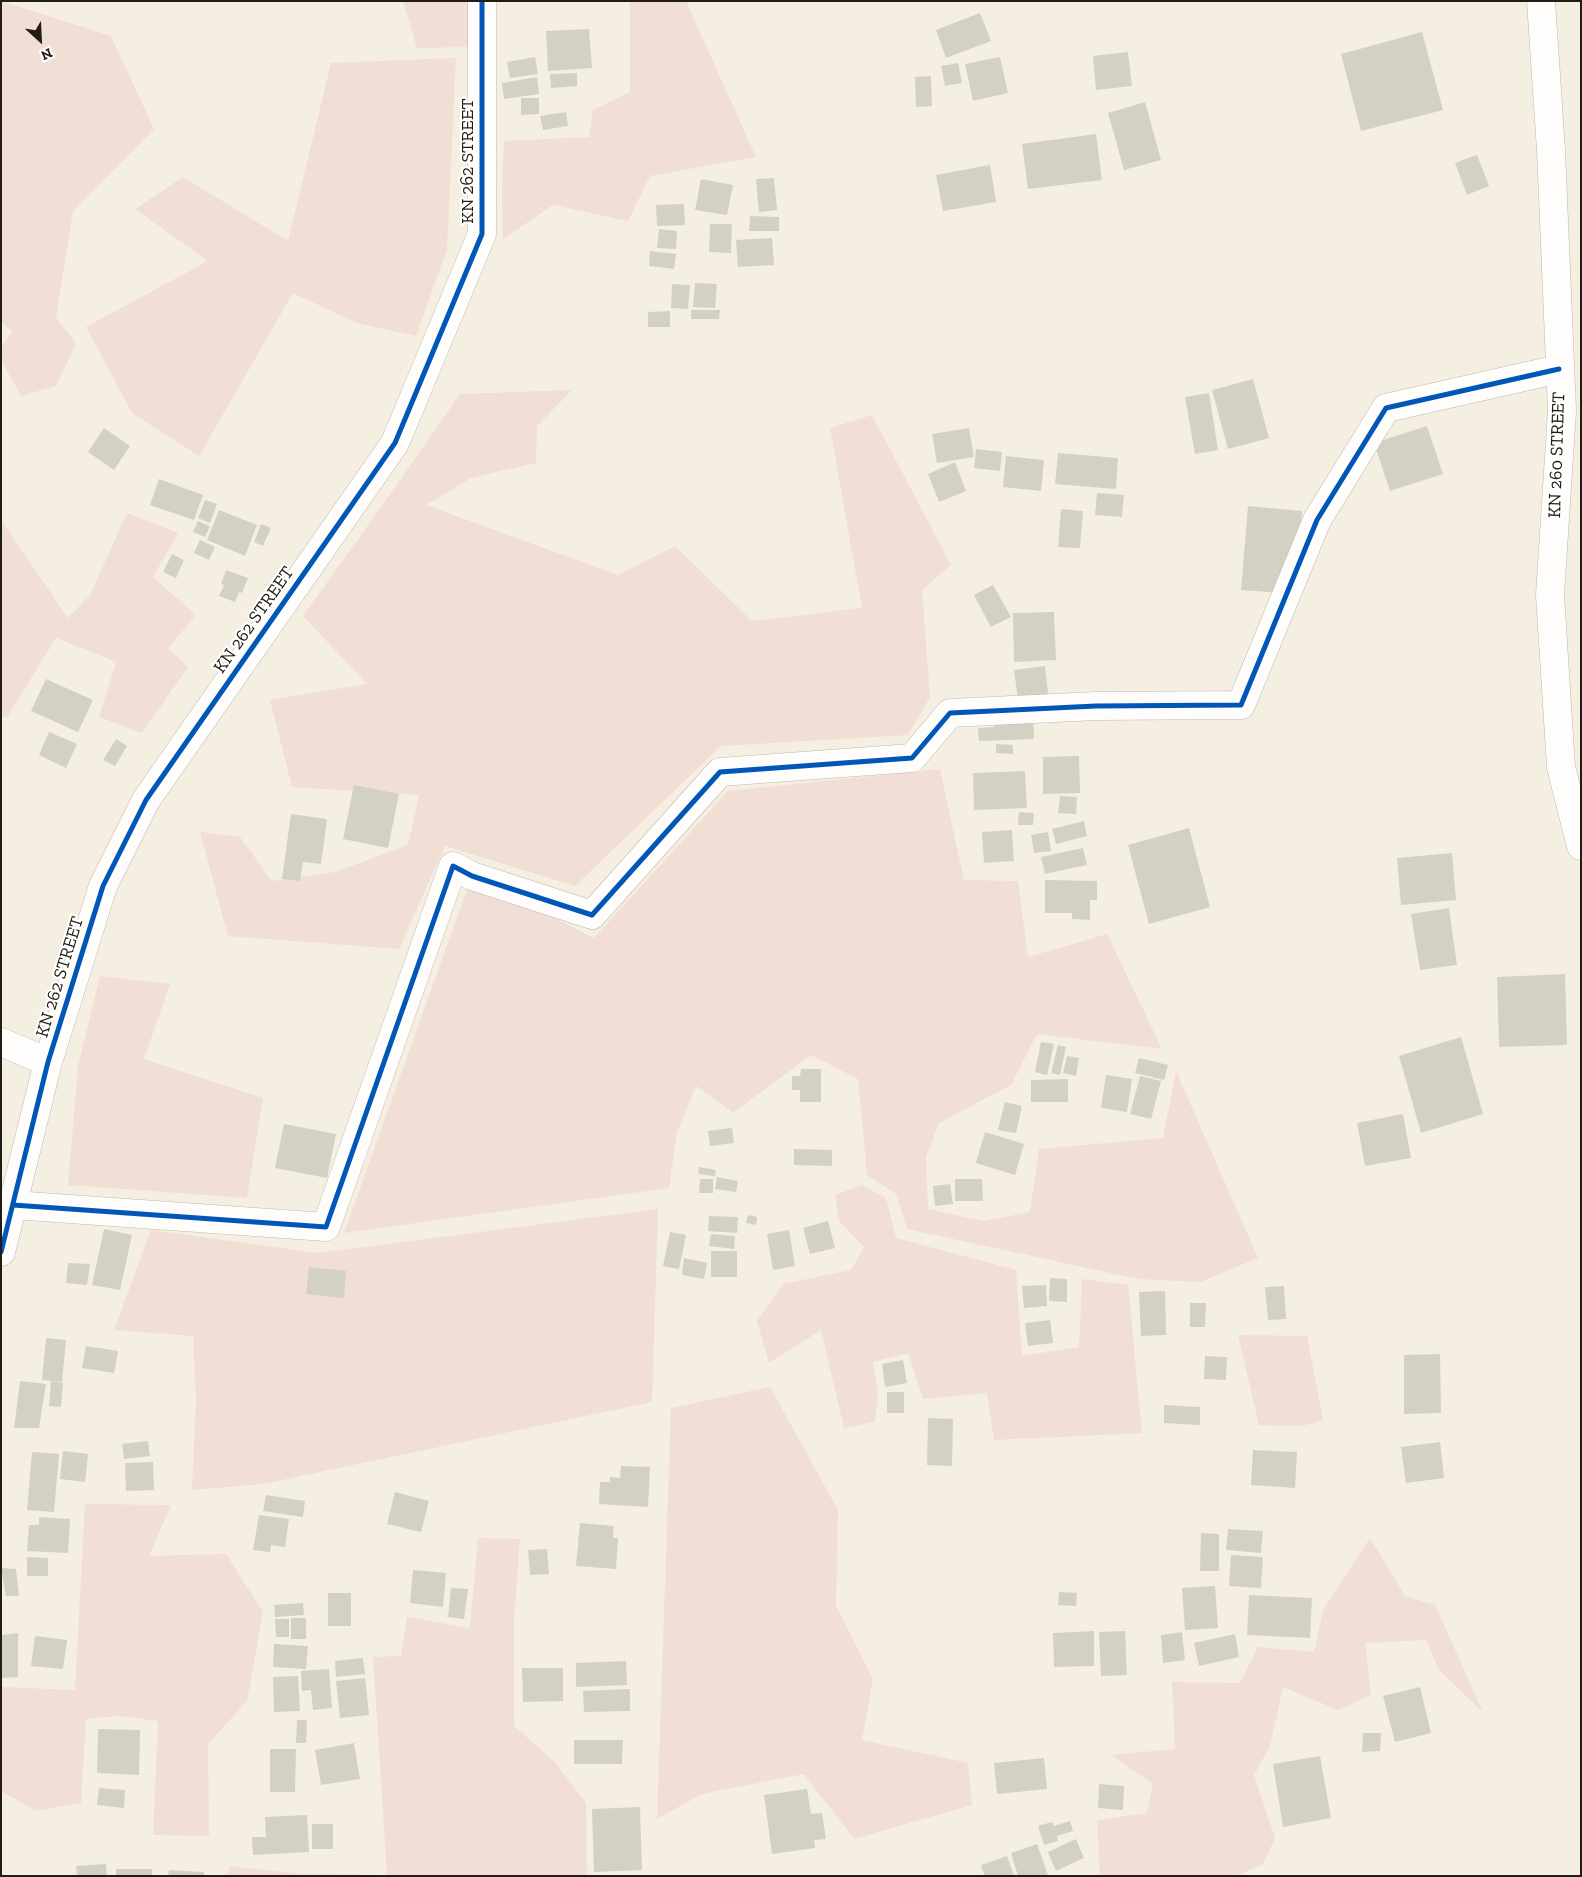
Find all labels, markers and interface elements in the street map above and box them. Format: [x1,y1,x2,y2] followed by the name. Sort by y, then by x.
[15,15,65,65] north arrow
[38,44,55,64] text: N
[457,98,479,224] street label: KN 262 STREET
[1544,391,1570,519] street label: KN 260 STREET
[209,562,299,678] street label: KN 262 STREET
[31,914,89,1040] street label: KN 262 STREET

